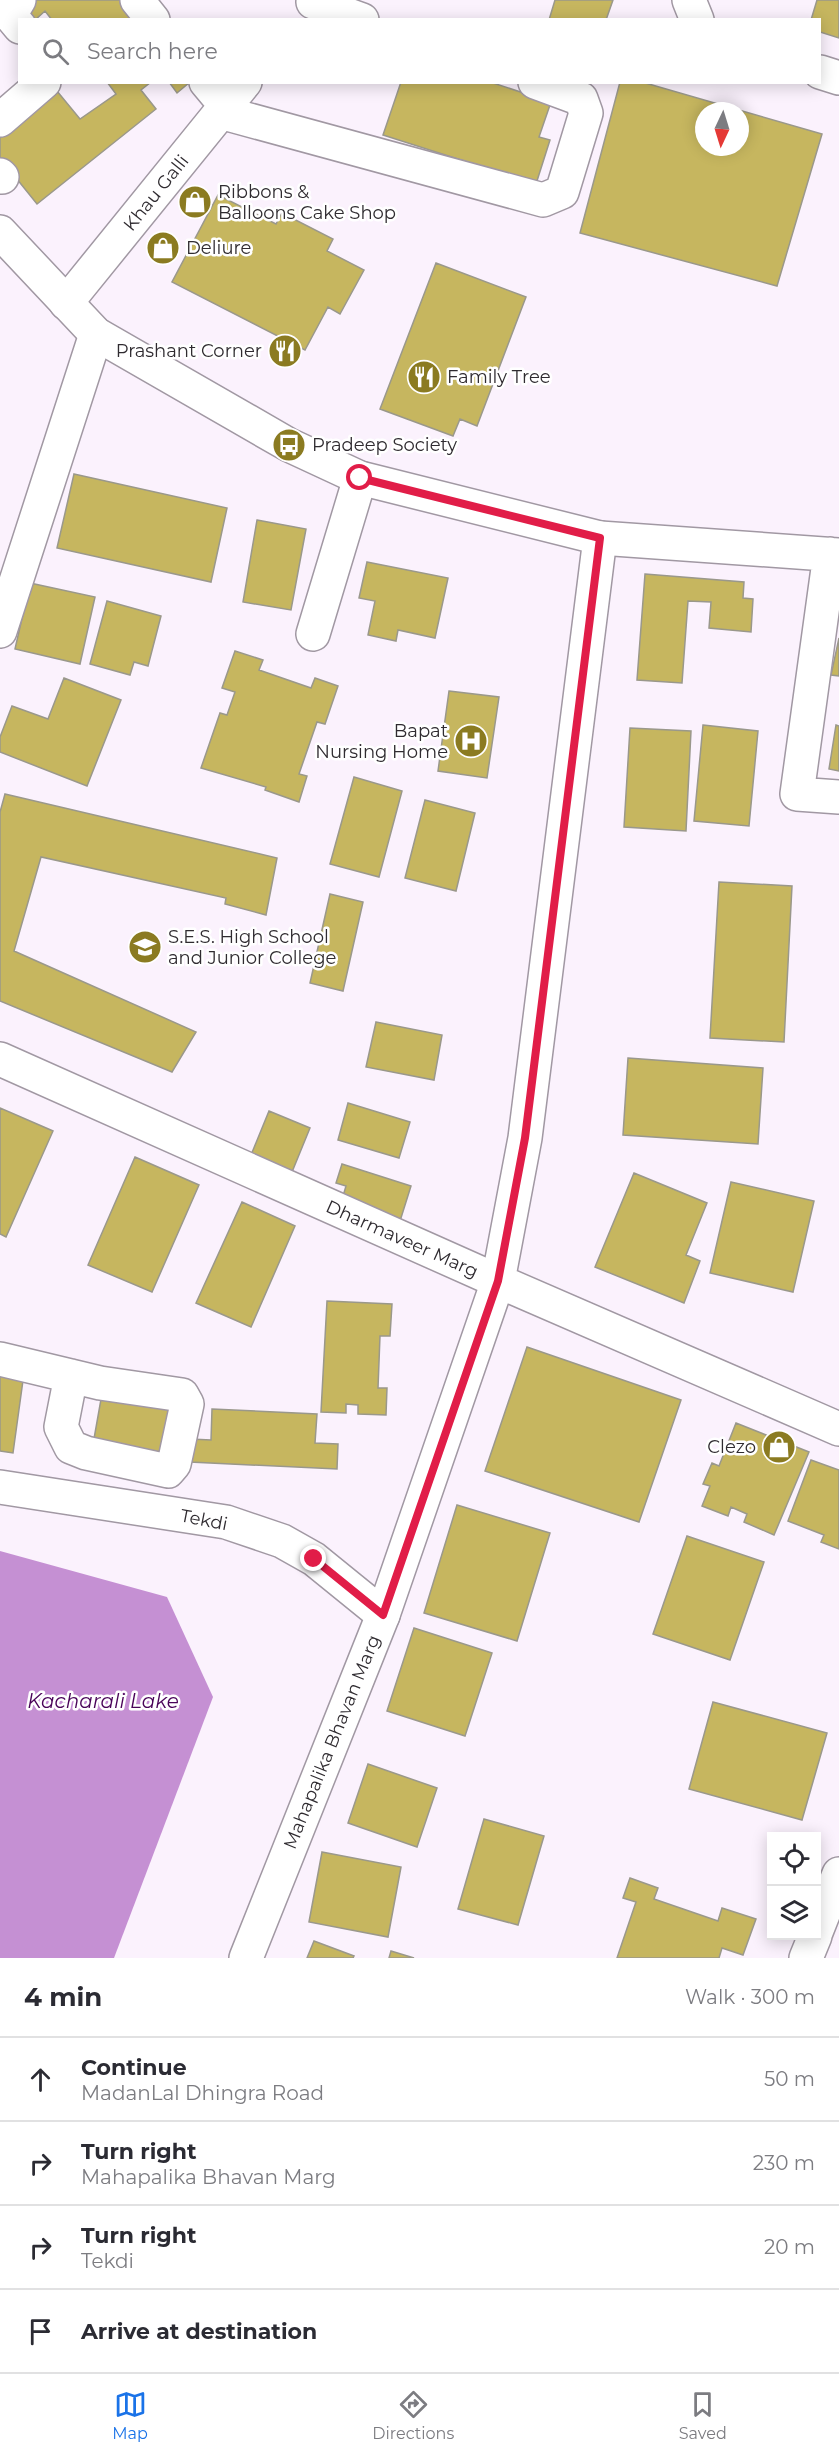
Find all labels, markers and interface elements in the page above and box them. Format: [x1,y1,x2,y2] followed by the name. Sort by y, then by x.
[18,18,821,84] search box
[39,35,72,68] icon: search
[87,38,218,65] text: Search here
[695,102,749,156] north arrow
[119,151,193,235] street label: Khau Galli
[218,181,396,224] place label: Ribbons & Balloons Cake Shop
[177,184,213,220] shop icon: Ribbons & Balloons Cake Shop
[145,230,181,266] shop icon: Deliure
[186,237,252,259] place label: Deliure
[267,333,303,369] restaurant icon: Prashant Corner
[116,340,262,362] place label: Prashant Corner
[406,359,442,395] restaurant icon: Family Tree
[447,366,551,388] place label: Family Tree
[271,427,307,463] bus stop icon: Pradeep Society
[312,434,457,456] place label: Pradeep Society
[346,464,372,490] route start
[315,720,448,763] place label: Bapat Nursing Home
[453,723,489,759] hospital icon: Bapat Nursing Home
[168,926,337,969] place label: S.E.S. High School and Junior College
[127,929,163,965] school or university icon: S.E.S. High School and Junior College
[322,1195,482,1283] street label: Dharmaveer Marg
[761,1429,797,1465] shop icon: Clezo
[707,1436,756,1458] place label: Clezo
[179,1505,229,1535] street label: Tekdi
[300,1545,326,1571] route end
[279,1632,385,1852] street label: Mahapalika Bhavan Marg
[27,1689,179,1713] water label: Kacharali Lake
[767,1832,821,1940] map controls
[767,1832,821,1886] button: locate
[767,1886,821,1940] button: layers
[24,1981,102,2013] text: 4 min
[685,1985,815,2009] text: Walk · 300 m
[81,2054,187,2081] text: Continue
[24,2063,57,2096] icon: ahead
[764,2067,815,2091] text: 50 m
[81,2081,324,2105] text: MadanLal Dhingra Road
[81,2138,196,2165] text: Turn right
[24,2147,57,2180] icon: right
[753,2151,815,2175] text: 230 m
[81,2165,336,2189] text: Mahapalika Bhavan Marg
[81,2222,196,2249] text: Turn right
[24,2231,57,2264] icon: right
[764,2235,815,2259] text: 20 m
[81,2249,134,2273] text: Tekdi
[24,2315,57,2348] icon: arrive
[81,2318,317,2345] text: Arrive at destination
[112,2388,148,2443] tab: Map
[372,2388,454,2443] tab: Directions
[679,2388,727,2443] tab: Saved

